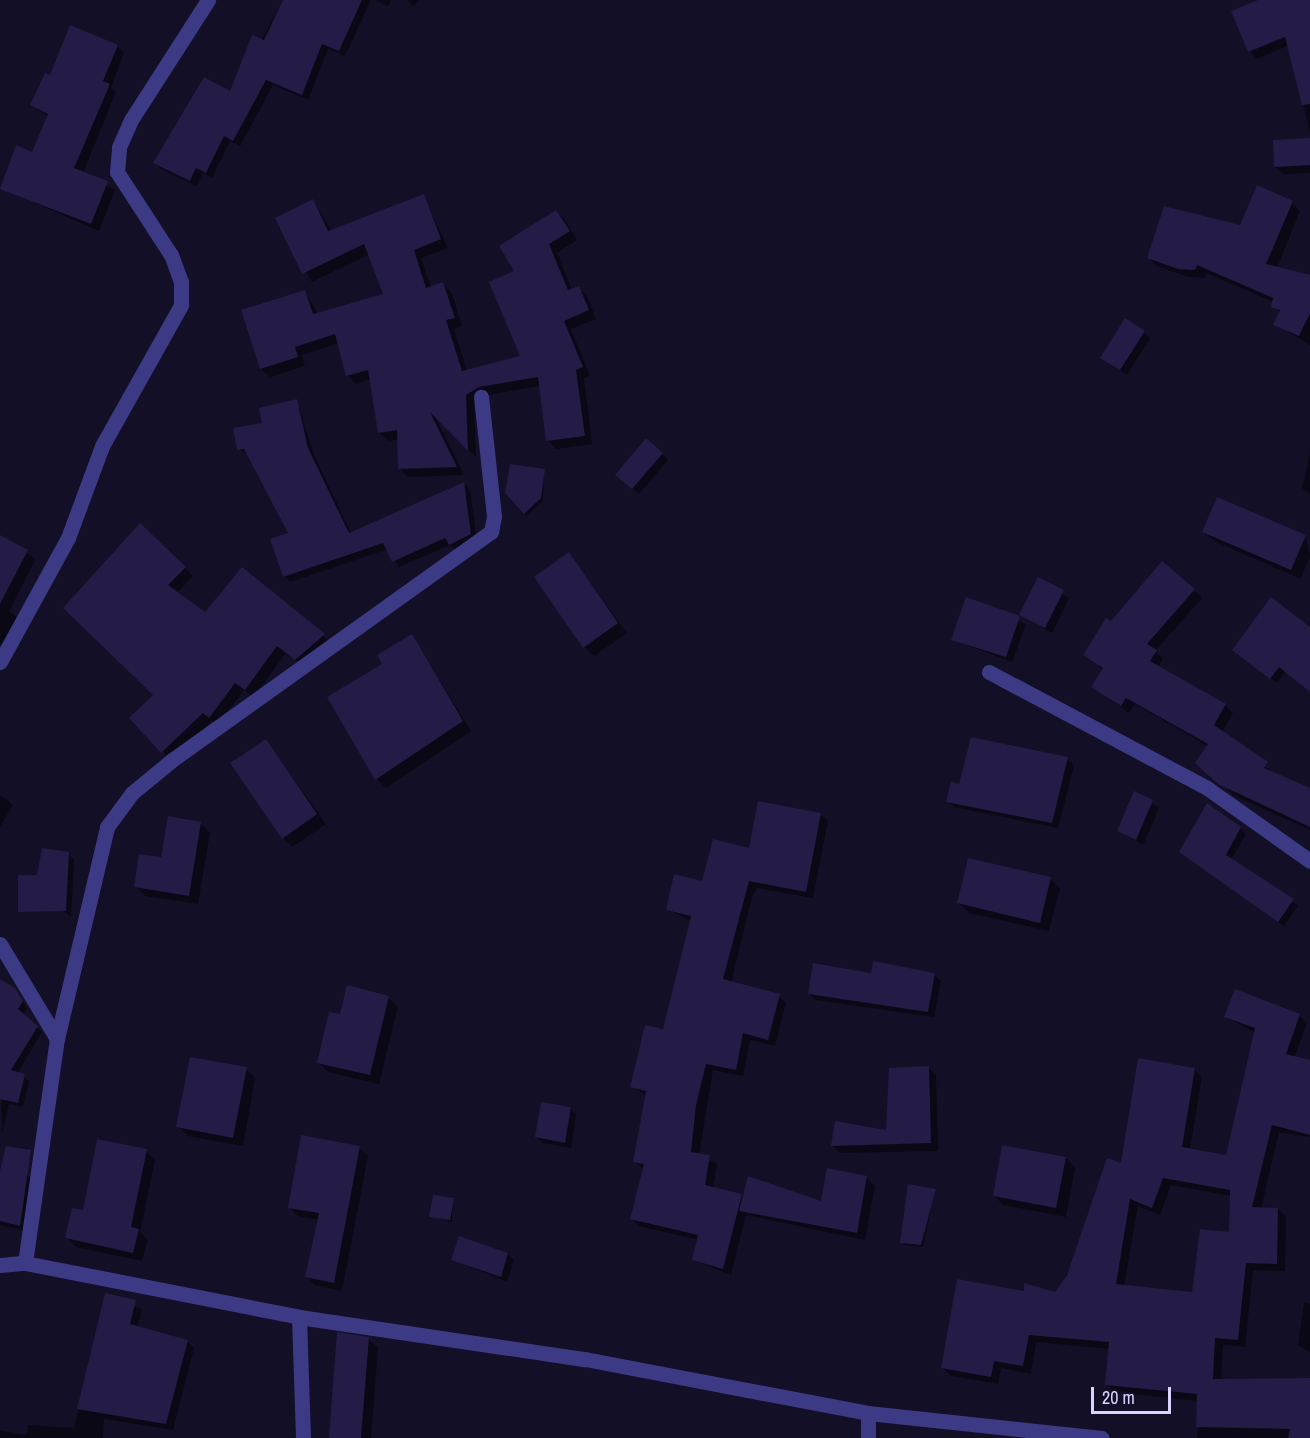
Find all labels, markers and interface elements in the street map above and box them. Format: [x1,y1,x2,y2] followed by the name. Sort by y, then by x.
[1094,1375,1174,1413] scale bar
[1102,1385,1135,1410] text: 20 m

